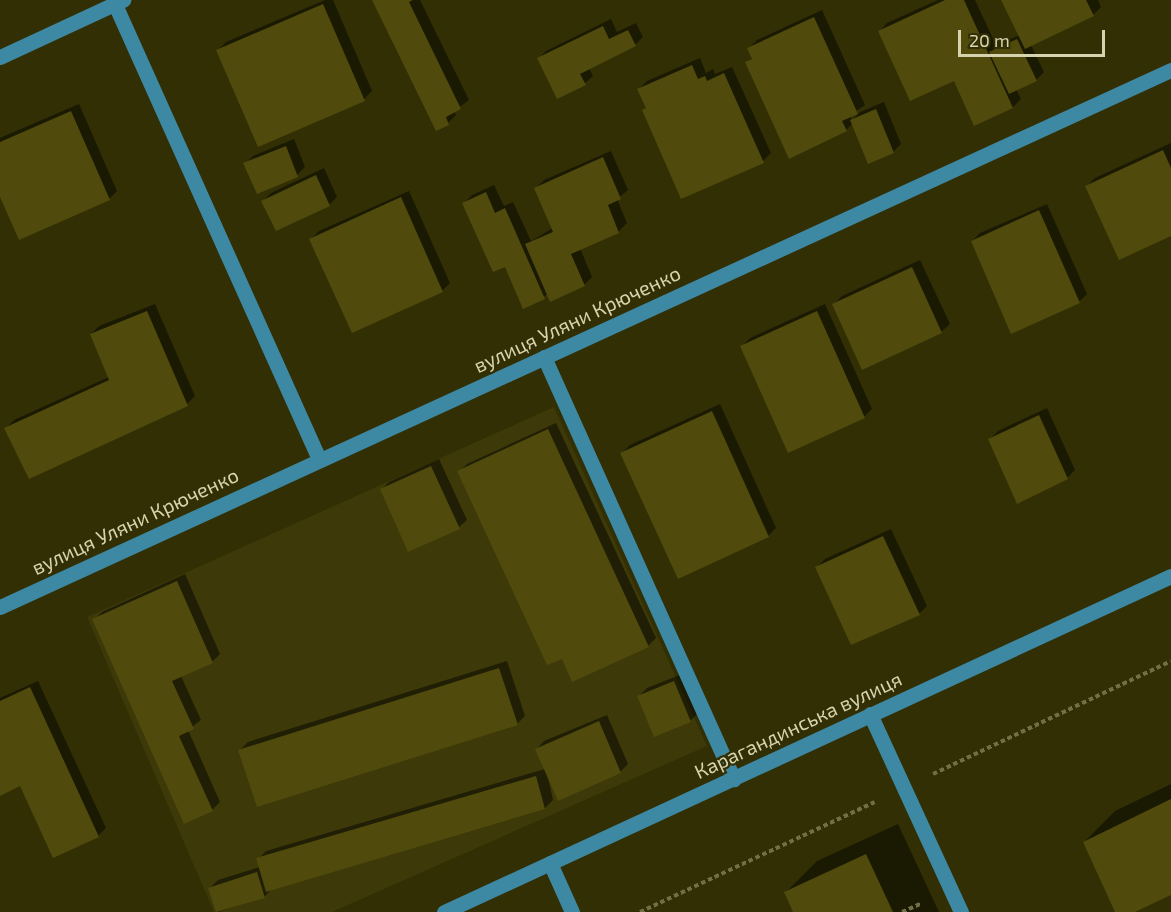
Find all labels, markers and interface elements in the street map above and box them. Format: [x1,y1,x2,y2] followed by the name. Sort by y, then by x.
[961,18,1108,56] scale bar
[969,29,1010,51] text: 20 m
[470,260,684,378] street label: вулиця Уляни Крюченко
[28,462,242,580] street label: вулиця Уляни Крюченко
[691,666,905,784] street label: Карагандинська вулиця

